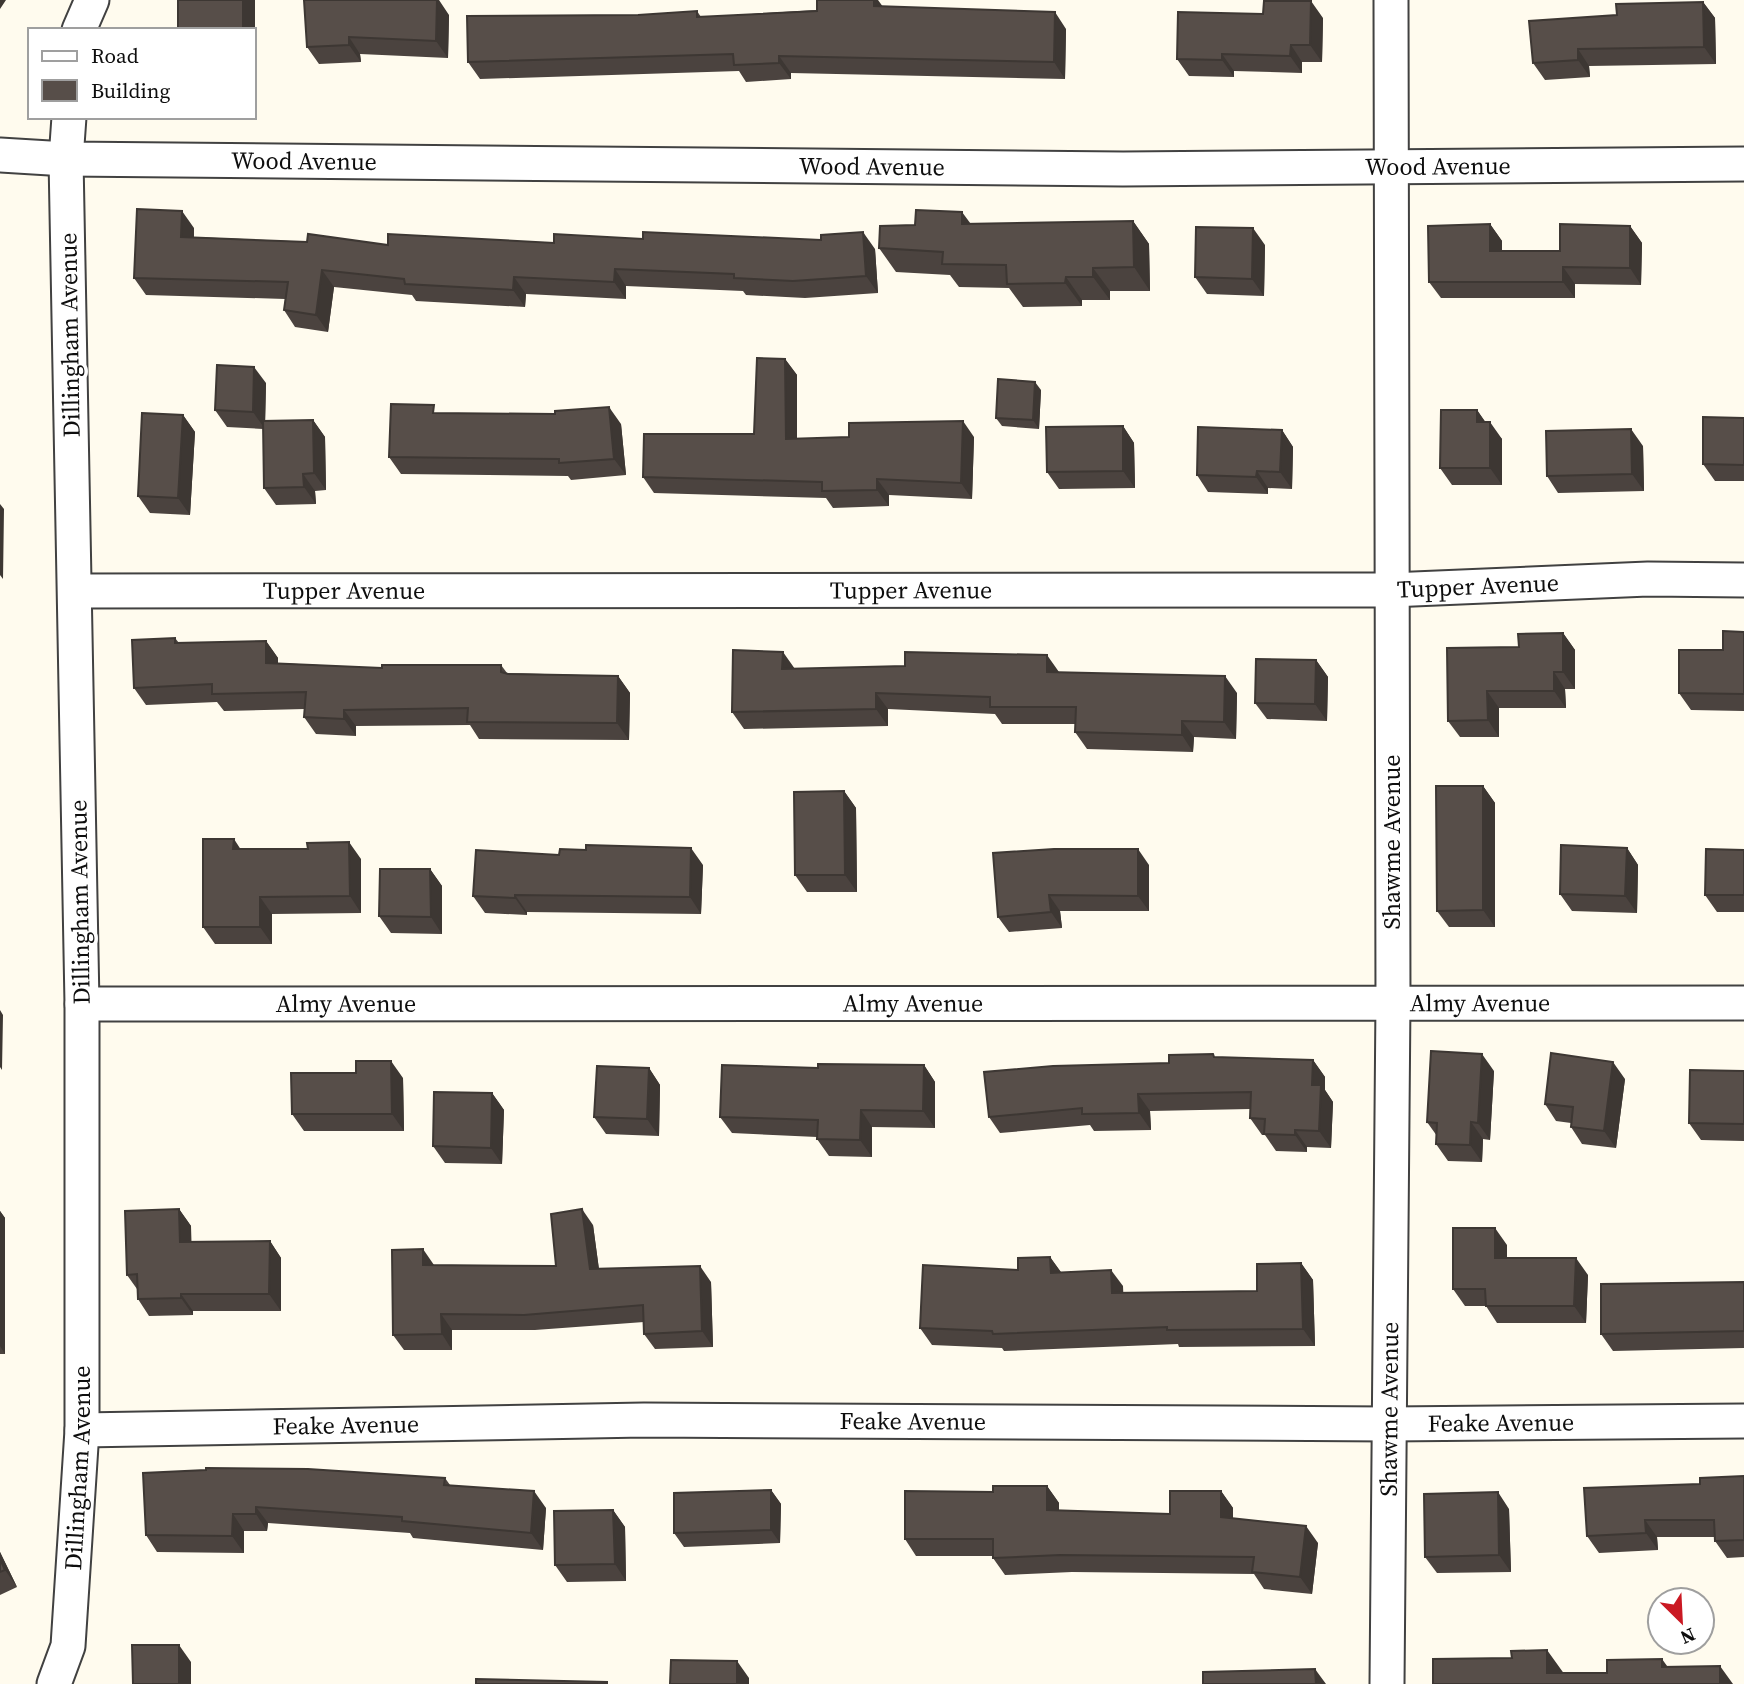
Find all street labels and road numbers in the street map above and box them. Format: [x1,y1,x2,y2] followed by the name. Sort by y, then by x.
[231,144,377,178] street label: Wood Avenue
[799,149,945,183] street label: Wood Avenue
[1365,149,1511,183] street label: Wood Avenue
[51,232,88,438] street label: Dillingham Avenue
[1396,566,1560,606] street label: Tupper Avenue
[830,573,992,606] street label: Tupper Avenue
[263,574,425,607] street label: Tupper Avenue
[1375,755,1408,929] street label: Shawme Avenue
[61,799,98,1005] street label: Dillingham Avenue
[843,986,983,1020] street label: Almy Avenue
[1410,986,1550,1019] street label: Almy Avenue
[276,987,416,1020] street label: Almy Avenue
[1372,1321,1406,1497] street label: Shawme Avenue
[56,1365,98,1571] street label: Dillingham Avenue
[840,1404,986,1438] street label: Feake Avenue
[1428,1405,1574,1440] street label: Feake Avenue
[272,1407,419,1443] street label: Feake Avenue

